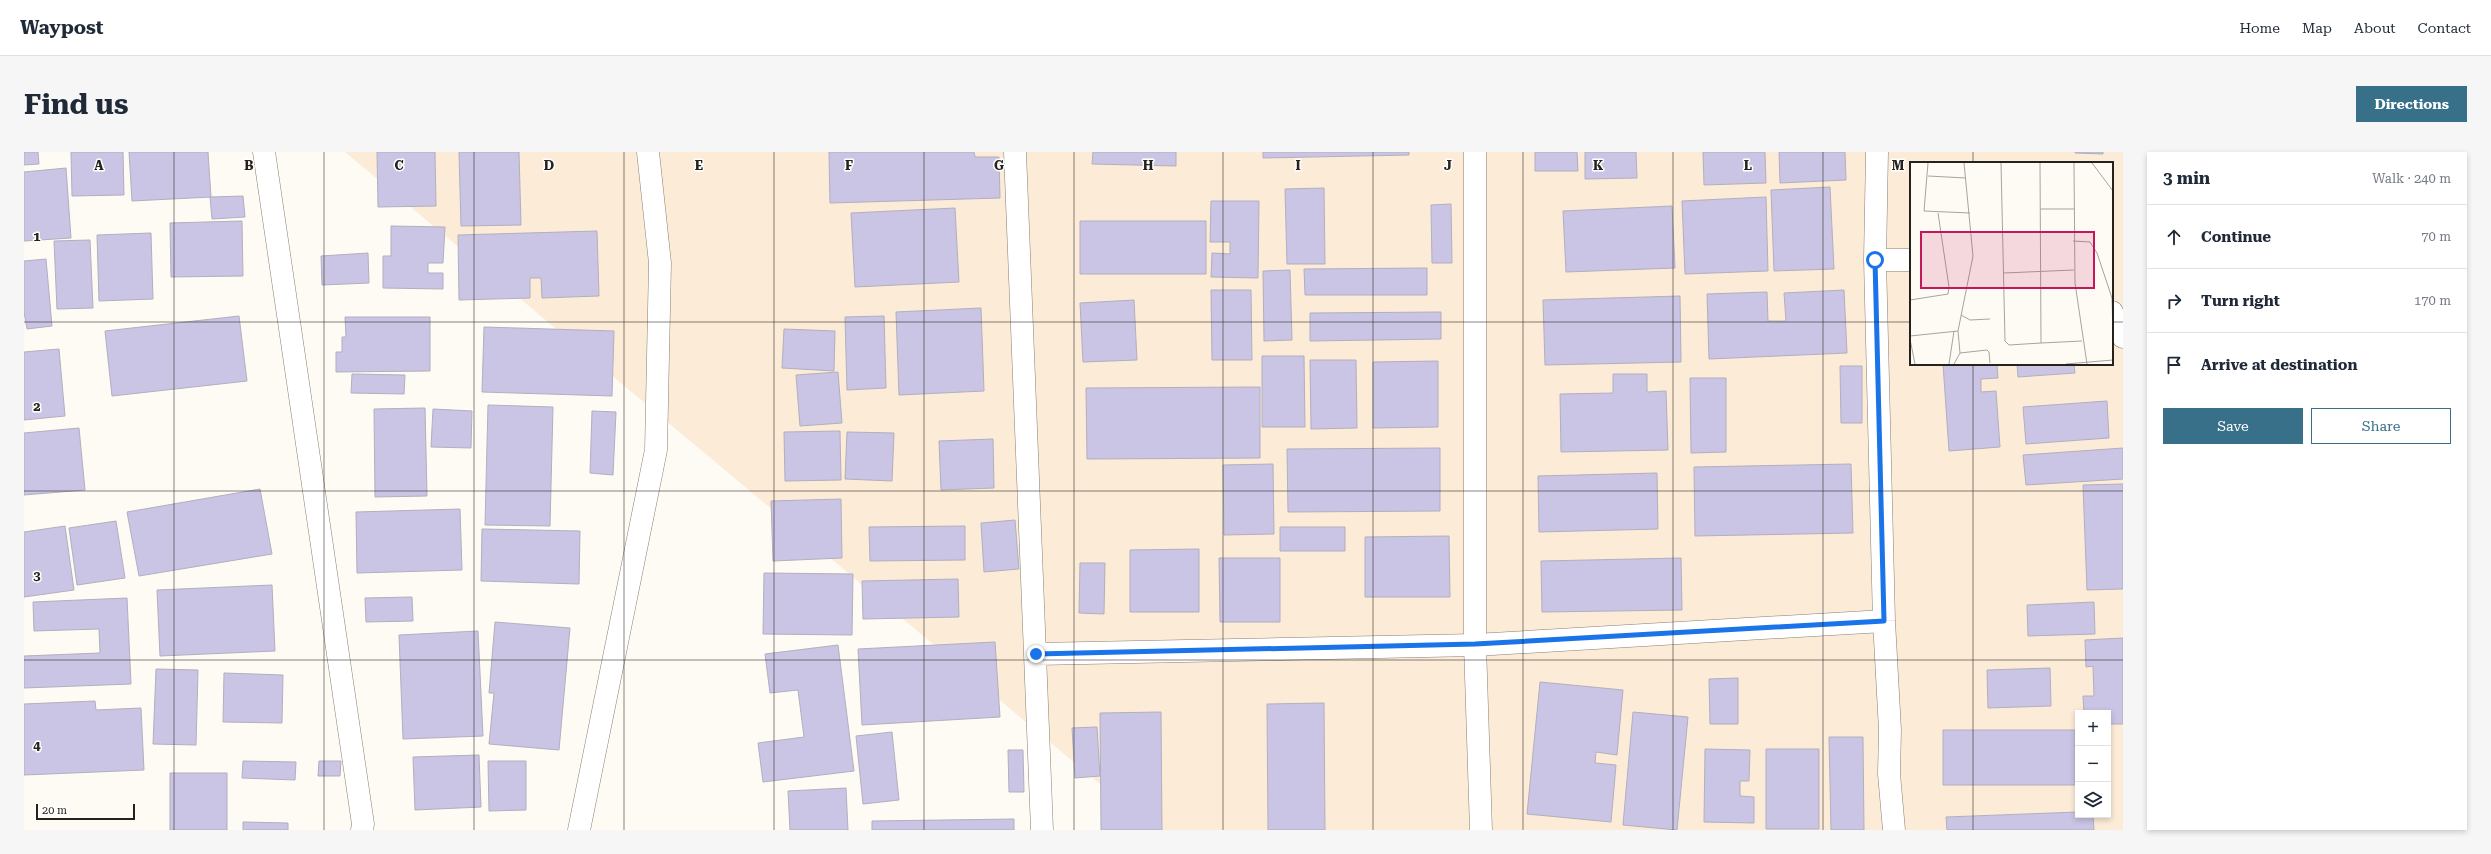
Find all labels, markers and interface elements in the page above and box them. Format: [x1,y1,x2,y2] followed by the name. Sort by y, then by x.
[20,16,103,39] text: Waypost
[2239,20,2280,36] text: Home
[2302,20,2332,36] text: Map
[2354,20,2396,36] text: About
[2418,20,2471,36] text: Contact
[2356,86,2467,122] button: Directions
[24,88,128,121] text: Find us
[94,158,104,173] text: A
[244,158,254,173] text: B
[394,158,404,173] text: C
[544,158,554,173] text: D
[695,158,703,173] text: E
[845,158,853,173] text: F
[994,158,1004,173] text: G
[1143,158,1154,173] text: H
[1295,158,1301,173] text: I
[1444,158,1452,173] text: J
[1593,158,1604,173] text: K
[1744,158,1752,173] text: L
[1892,158,1905,173] text: M
[1910,162,2113,365] inset map
[2163,168,2210,188] text: 3 min
[2372,171,2451,186] text: Walk · 240 m
[2163,226,2185,248] icon: ahead
[2201,228,2271,246] text: Continue
[33,229,41,244] text: 1
[2421,229,2451,244] text: 70 m
[1866,251,1884,269] route start
[2163,290,2185,312] icon: right
[2201,292,2280,310] text: Turn right
[2414,293,2451,308] text: 170 m
[2163,354,2185,376] icon: arrive
[2201,356,2357,374] text: Arrive at destination
[33,399,41,414] text: 2
[2163,408,2303,444] button: Save
[2311,408,2451,444] button: Share
[33,568,41,583] text: 3
[1027,645,1045,663] route end
[2075,710,2111,818] map controls
[2075,710,2111,746] button: +
[33,738,41,753] text: 4
[2075,746,2111,782] button: −
[2075,782,2111,818] button: layers
[36,802,135,821] scale bar
[42,804,67,817] text: 20 m

